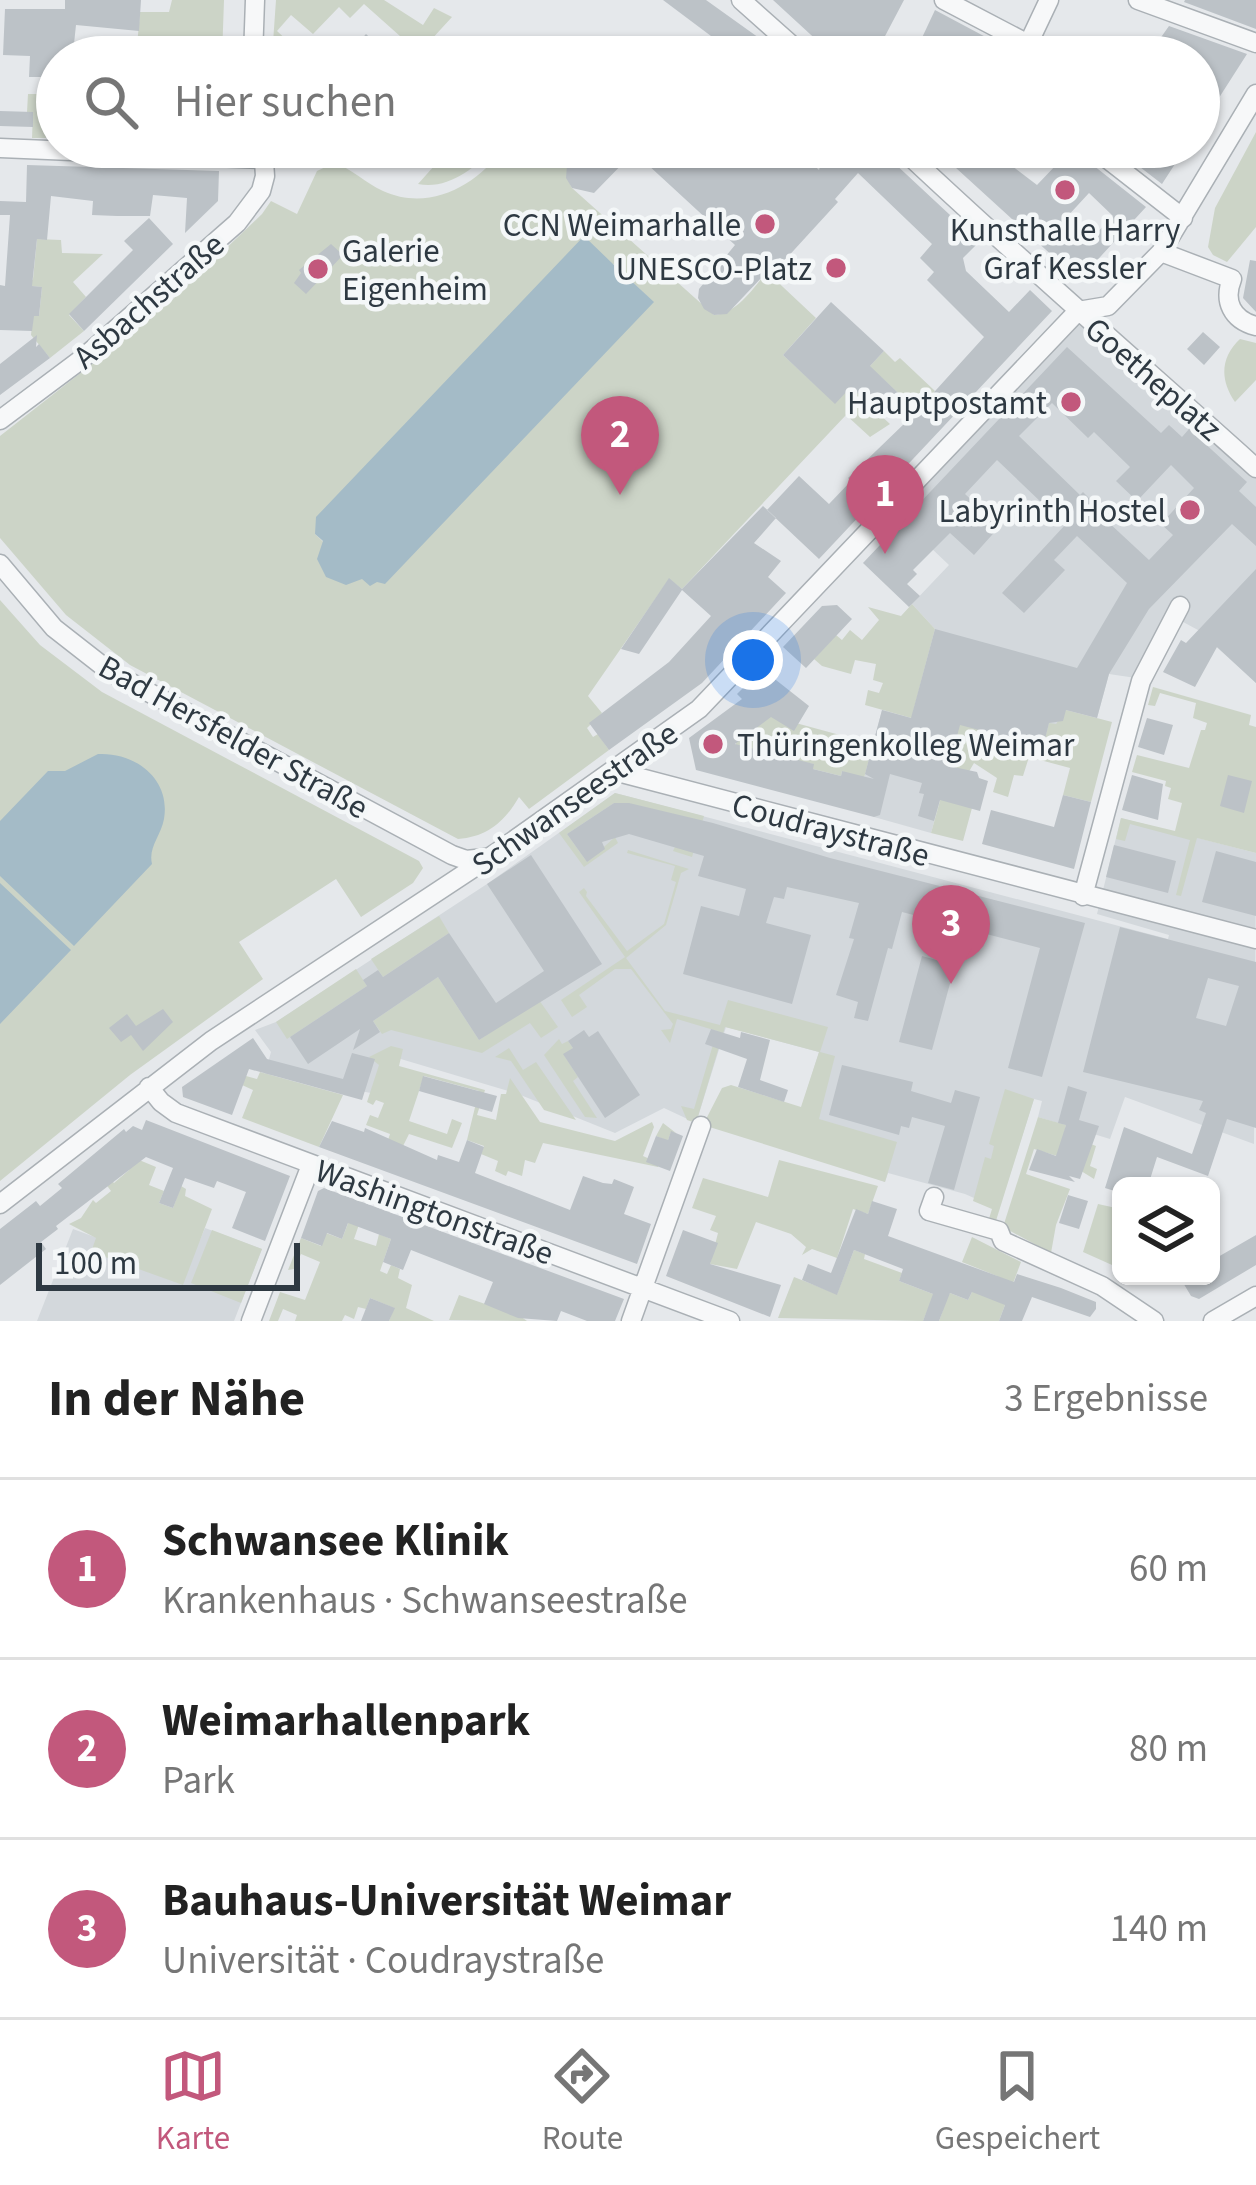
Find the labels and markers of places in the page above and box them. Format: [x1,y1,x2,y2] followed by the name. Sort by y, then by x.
[1052,177,1078,203] marker: Kunsthalle Harry Graf Kessler
[503,202,741,249] place label: CCN Weimarhalle
[950,207,1181,292] place label: Kunsthalle Harry Graf Kessler
[752,211,778,237] marker: CCN Weimarhalle
[342,228,488,313] place label: Galerie Eigenheim
[616,246,812,293] place label: UNESCO-Platz
[823,255,849,281] marker: UNESCO-Platz
[305,256,331,282] marker: Galerie Eigenheim
[847,380,1047,427] place label: Hauptpostamt
[1058,389,1084,415] marker: Hauptpostamt
[581,396,659,495] pin: 2
[846,455,924,554] pin: 1
[938,488,1166,535] place label: Labyrinth Hostel
[1177,497,1203,523] marker: Labyrinth Hostel
[737,722,1075,769] place label: Thüringenkolleg Weimar
[700,731,726,757] marker: Thüringenkolleg Weimar
[912,885,990,984] pin: 3

